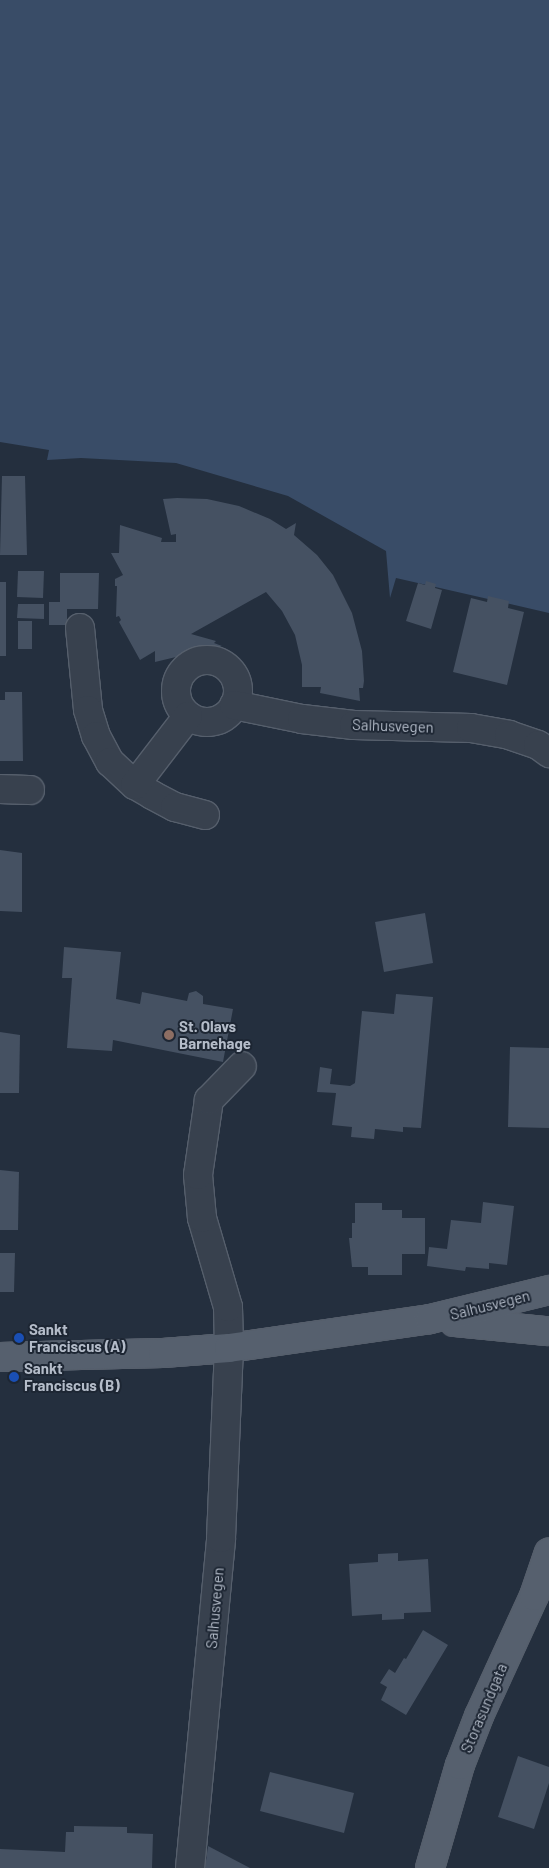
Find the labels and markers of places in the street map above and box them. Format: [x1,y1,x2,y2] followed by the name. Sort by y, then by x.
[179,1017,251,1052] place label: St. Olavs Barnehage
[163,1029,175,1041] marker: St. Olavs Barnehage
[29,1320,125,1355] place label: Sankt Franciscus (A)
[13,1332,25,1344] marker: Sankt Franciscus (A)
[24,1359,120,1394] place label: Sankt Franciscus (B)
[8,1371,20,1383] marker: Sankt Franciscus (B)

